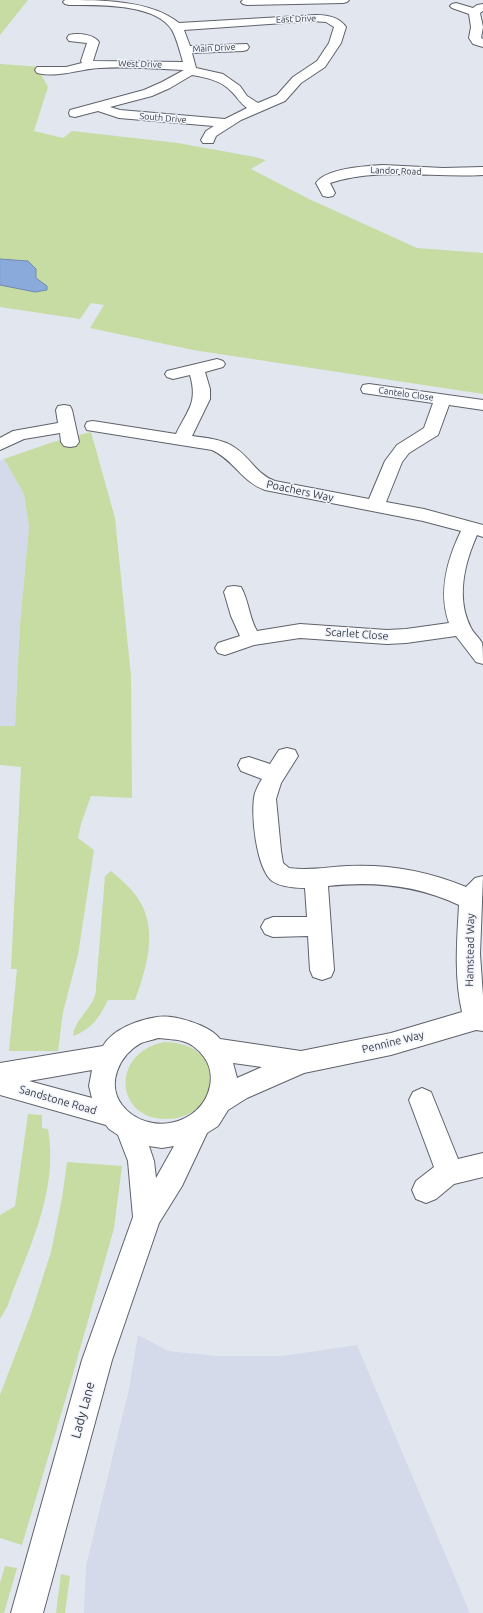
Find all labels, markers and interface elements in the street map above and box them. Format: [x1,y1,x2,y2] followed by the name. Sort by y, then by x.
[276,13,316,25] street label: East Drive
[192,41,236,55] street label: Main Drive
[118,58,162,70] street label: West Drive
[139,111,187,125] street label: South Drive
[370,165,422,177] street label: Landor Road
[378,385,434,403] street label: Cantelo Close
[265,477,335,505] street label: Poachers Way
[325,625,389,643] street label: Scarlet Close
[463,913,477,987] street label: Hamstead Way
[361,1028,425,1056] street label: Pennine Way
[18,1083,98,1117] street label: Sandstone Road
[68,1380,98,1440] street label: Lady Lane

